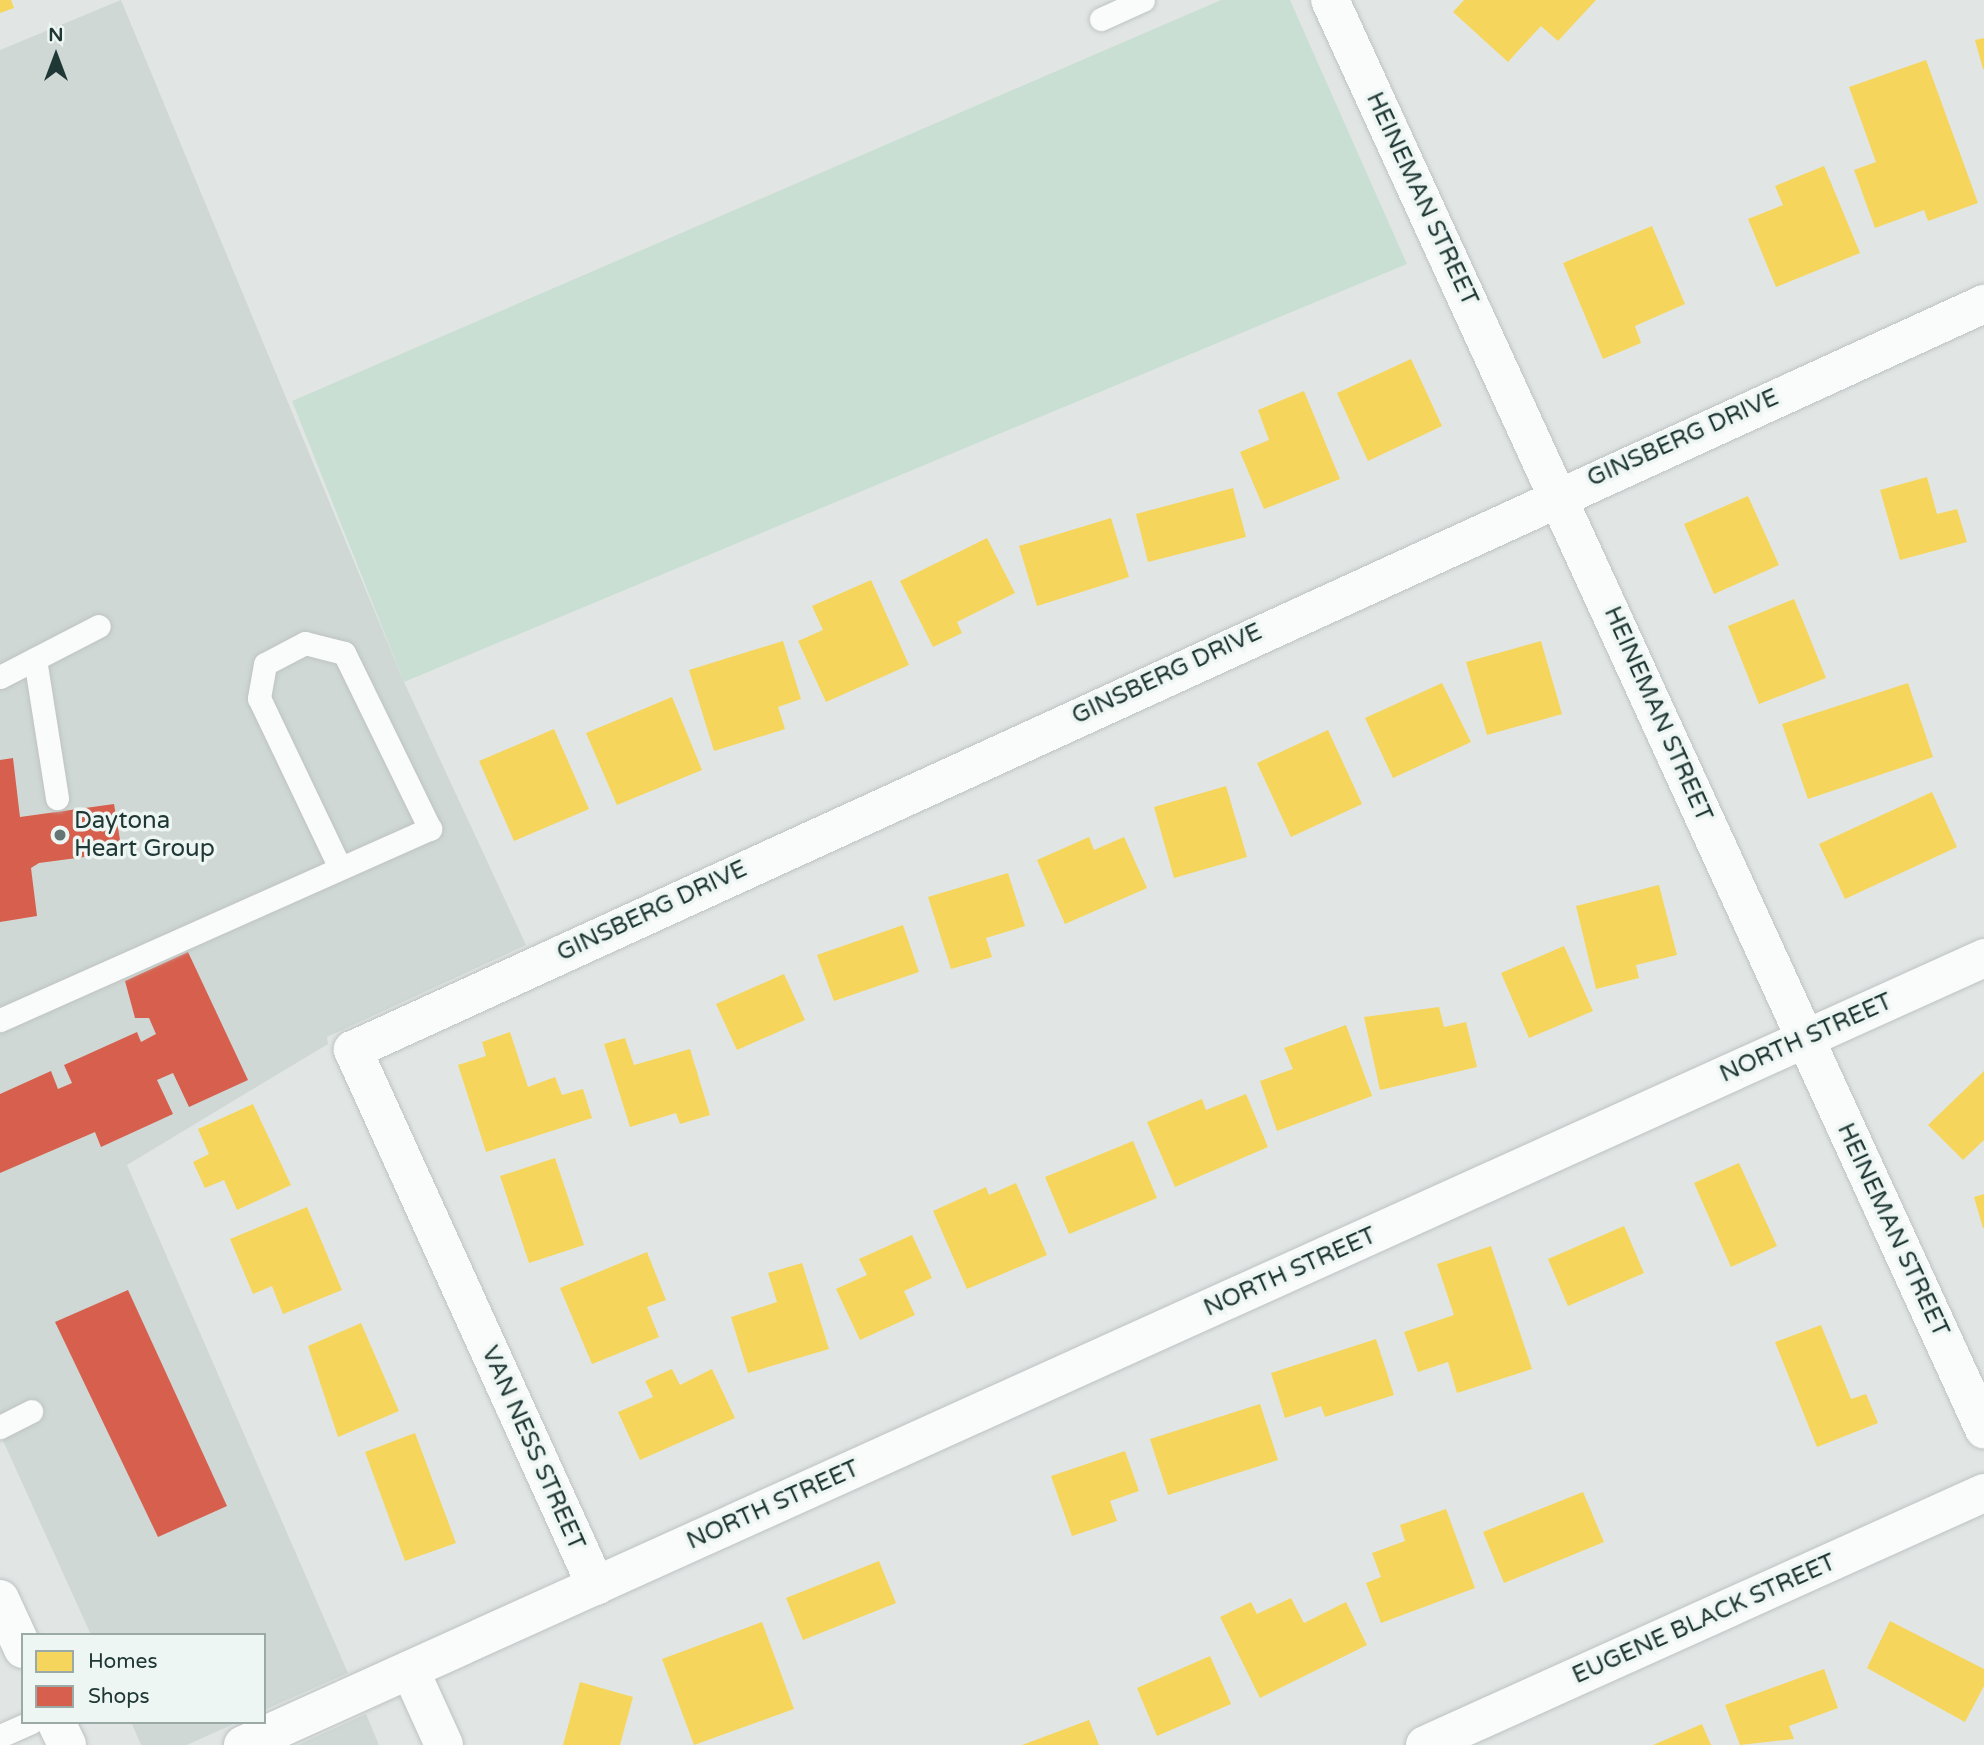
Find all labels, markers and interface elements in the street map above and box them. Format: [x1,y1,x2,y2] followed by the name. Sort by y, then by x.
[21,21,91,91] north arrow
[48,24,64,46] text: N
[1360,88,1484,310] street label: HEINEMAN STREET
[1583,383,1783,493] street label: GINSBERG DRIVE
[1598,602,1718,826] street label: HEINEMAN STREET
[1067,617,1267,731] street label: GINSBERG DRIVE
[74,807,215,863] place label: Daytona Heart Group
[52,827,68,843] marker: Daytona Heart Group
[552,854,752,968] street label: GINSBERG DRIVE
[1715,987,1897,1089] street label: NORTH STREET
[1831,1119,1955,1341] street label: HEINEMAN STREET
[1199,1221,1381,1323] street label: NORTH STREET
[475,1342,591,1554] street label: VAN NESS STREET
[682,1454,864,1556] street label: NORTH STREET
[1568,1548,1840,1690] street label: EUGENE BLACK STREET
[21,1633,266,1724] legend
[88,1649,158,1674] text: Homes
[88,1684,150,1709] text: Shops

